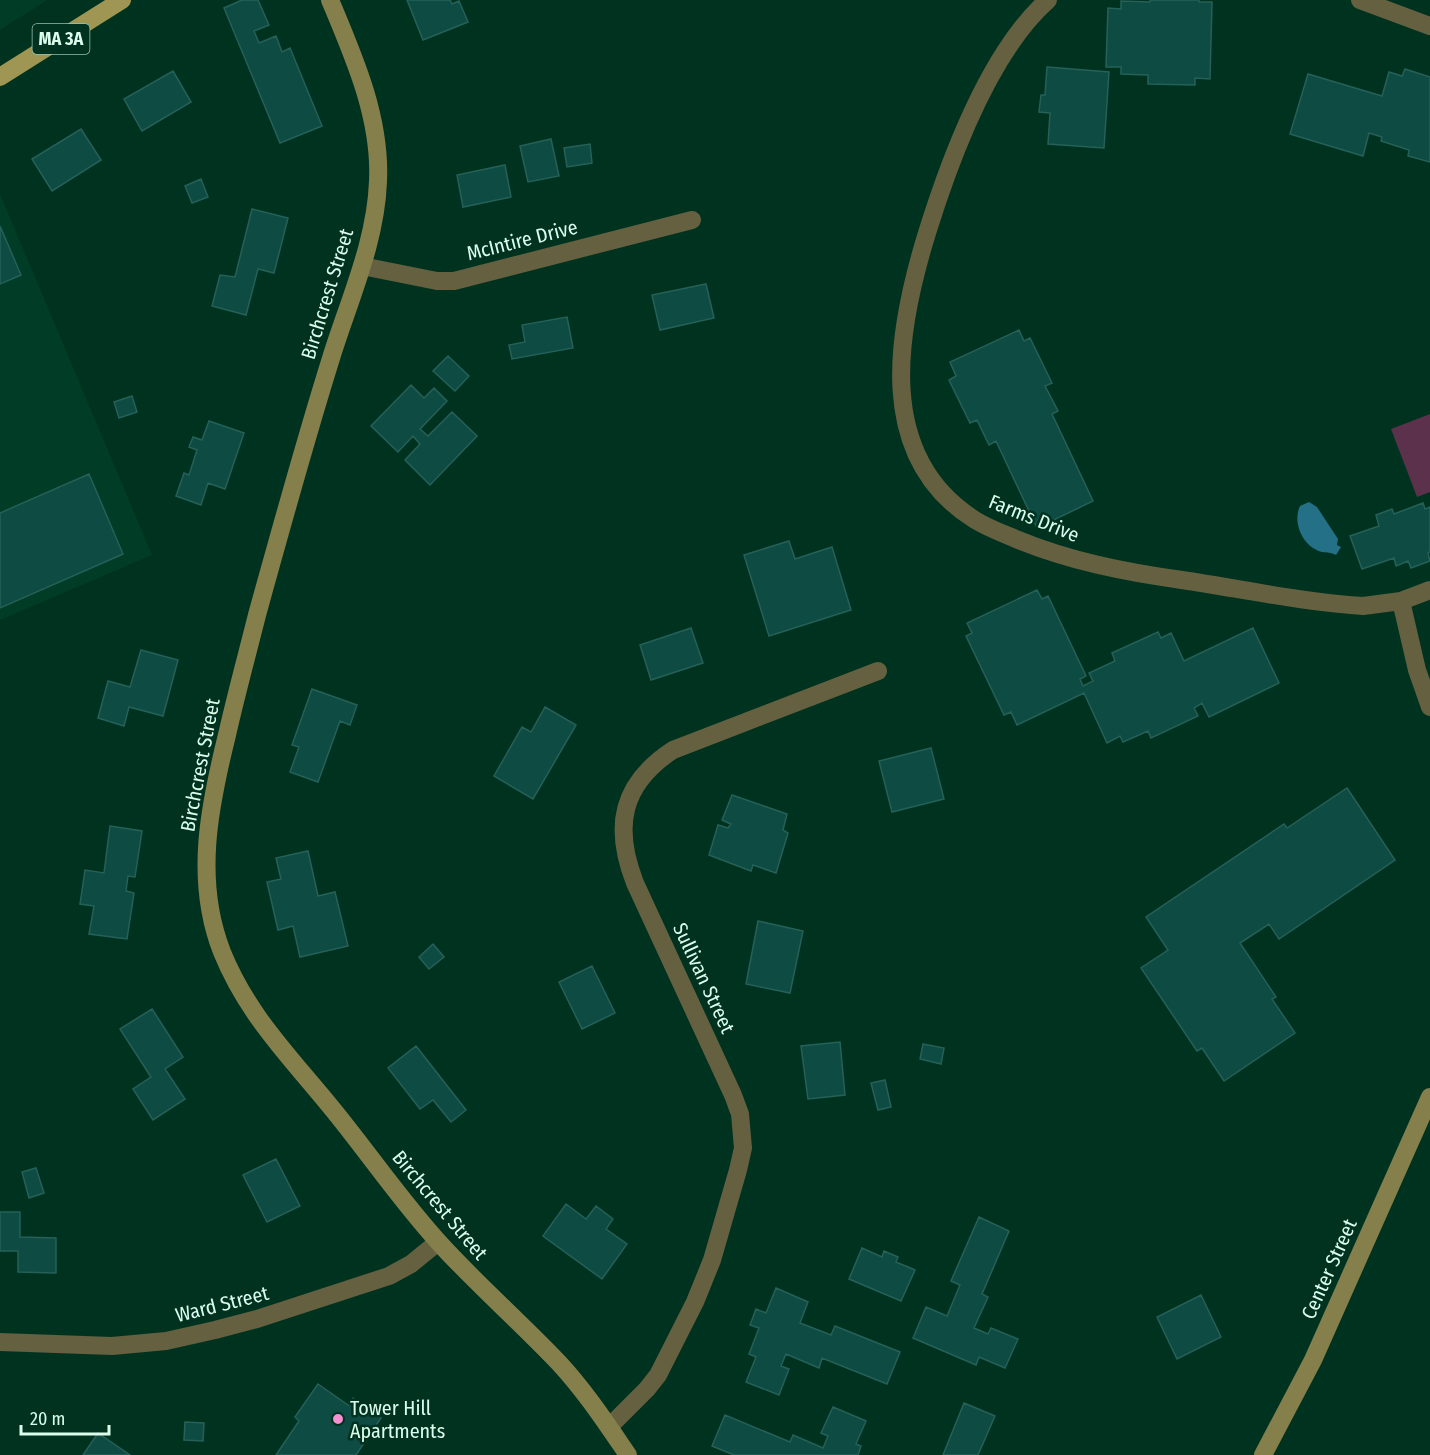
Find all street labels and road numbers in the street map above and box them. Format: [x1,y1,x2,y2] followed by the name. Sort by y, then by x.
[32,24,90,54] road number: MA 3A
[464,215,580,265] street label: McIntire Drive
[296,225,358,362] street label: Birchcrest Street
[985,489,1083,547] street label: Farms Drive
[175,696,225,834] street label: Birchcrest Street
[668,919,740,1037] street label: Sullivan Street
[387,1145,493,1265] street label: Birchcrest Street
[1296,1215,1362,1323] street label: Center Street
[173,1281,272,1327] street label: Ward Street

